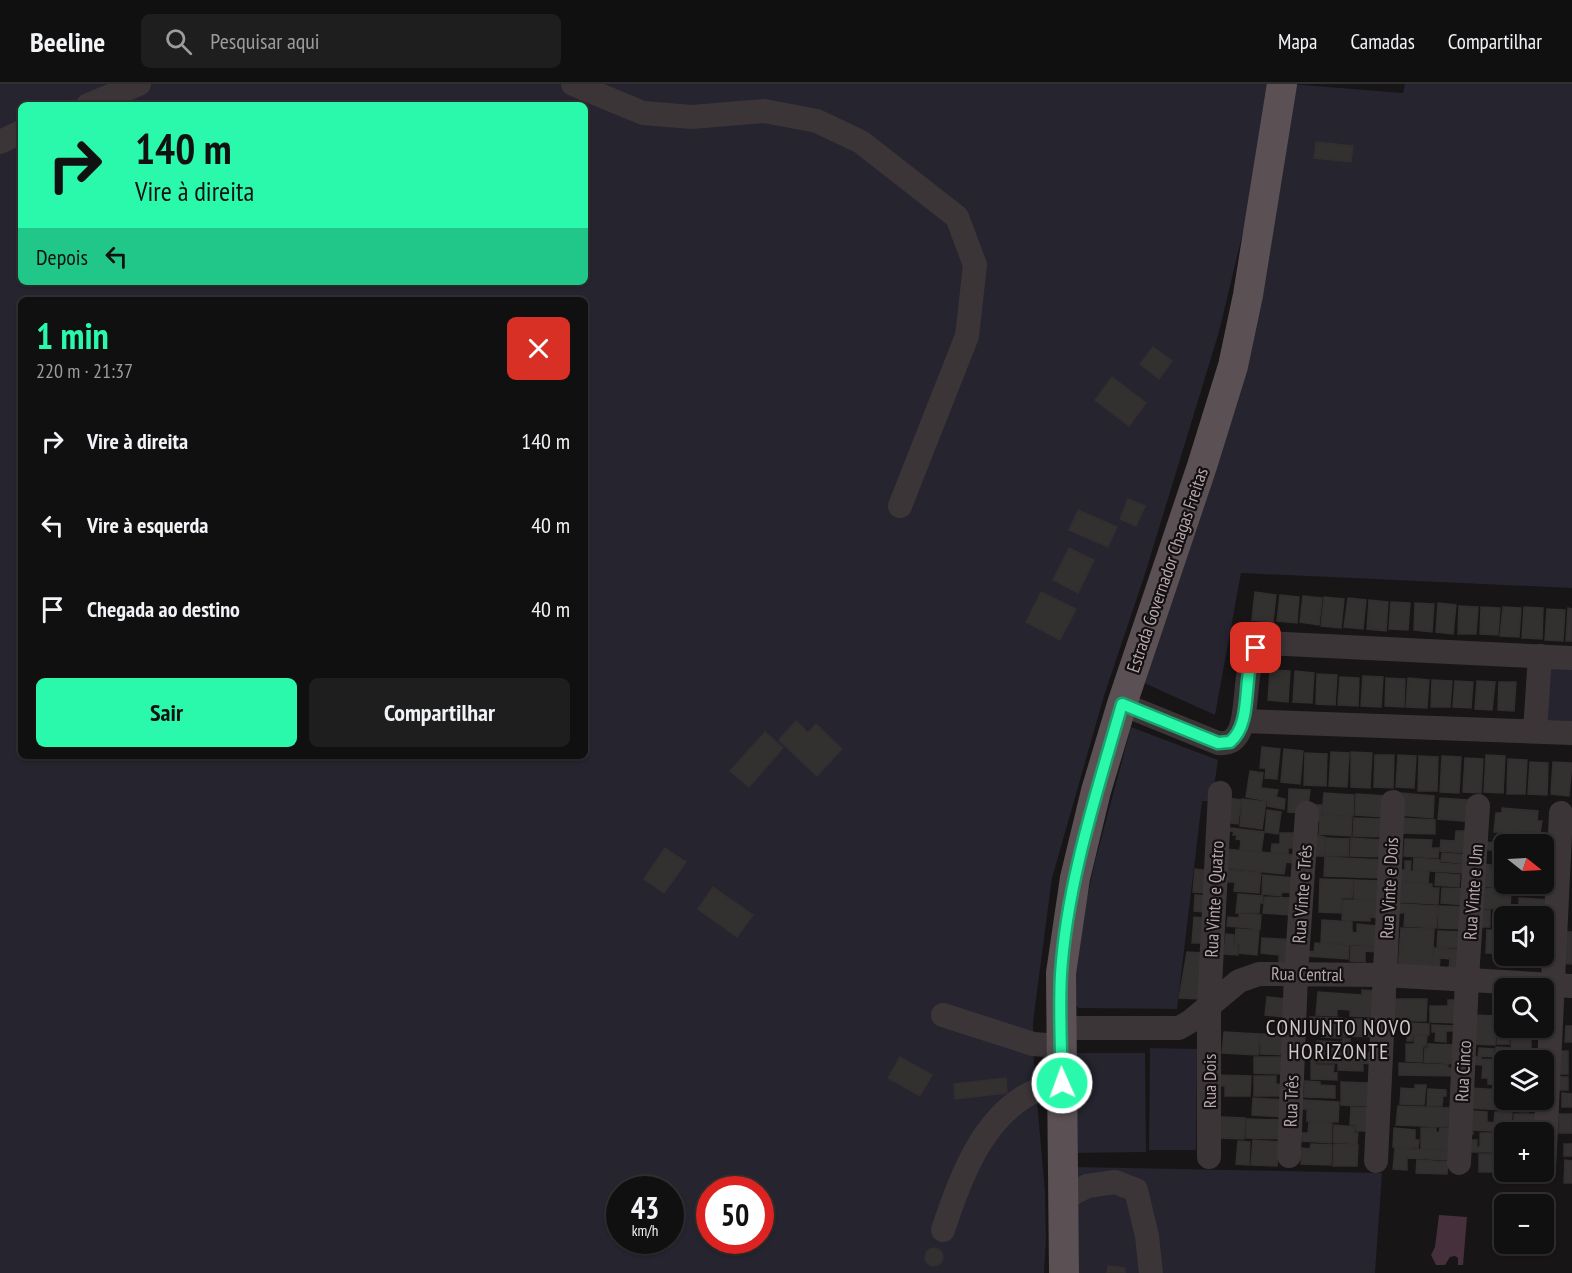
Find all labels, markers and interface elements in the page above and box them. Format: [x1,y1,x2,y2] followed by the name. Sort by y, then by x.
[141,14,561,68] search box
[30,23,105,60] text: Beeline
[162,25,195,58] icon: search
[210,27,320,55] text: Pesquisar aqui
[1278,28,1317,55] text: Mapa
[1350,28,1415,55] text: Camadas
[1448,28,1542,55] text: Compartilhar
[135,121,232,176] text: 140 m
[36,126,114,204] icon: right
[135,174,254,208] text: Vire à direita
[100,240,133,273] icon: left
[36,243,88,271] text: Depois
[36,312,109,359] text: 1 min
[507,317,570,380] button: close
[36,358,133,384] text: 220 m · 21:37
[36,425,69,458] icon: right
[87,427,188,455] text: Vire à direita
[521,427,570,455] text: 140 m
[1121,465,1213,675] street label: Estrada Governador Chagas Freitas
[36,509,69,542] icon: left
[87,511,208,539] text: Vire à esquerda
[531,511,570,539] text: 40 m
[36,593,69,626] icon: arrive
[87,595,240,623] text: Chegada ao destino
[531,595,570,623] text: 40 m
[1230,622,1281,673] pin
[1239,631,1272,664] icon: arrive
[36,678,297,747] button: Sair
[309,678,570,747] button: Compartilhar
[1494,834,1554,894] north arrow
[1494,834,1554,1254] map controls
[1375,837,1403,939] street label: Rua Vinte e Dois
[1199,840,1229,958] street label: Rua Vinte e Quatro
[1287,844,1317,944] street label: Rua Vinte e Três
[1458,844,1488,940] street label: Rua Vinte e Um
[1494,906,1554,966] button: sound
[1271,962,1344,986] street label: Rua Central
[1494,978,1554,1038] button: search
[1266,1014,1412,1065] district label: CONJUNTO NOVO HORIZONTE
[1450,1040,1476,1102] street label: Rua Cinco
[1494,1050,1554,1110] button: layers
[1030,1051,1094,1115] position arrow
[1198,1054,1221,1108] street label: Rua Dois
[1279,1075,1303,1127] street label: Rua Três
[1494,1122,1554,1182] button: +
[696,1176,774,1254] speed limit sign: 50
[631,1188,659,1227] text: 43
[1494,1194,1554,1254] button: −
[632,1221,658,1240] text: km/h

